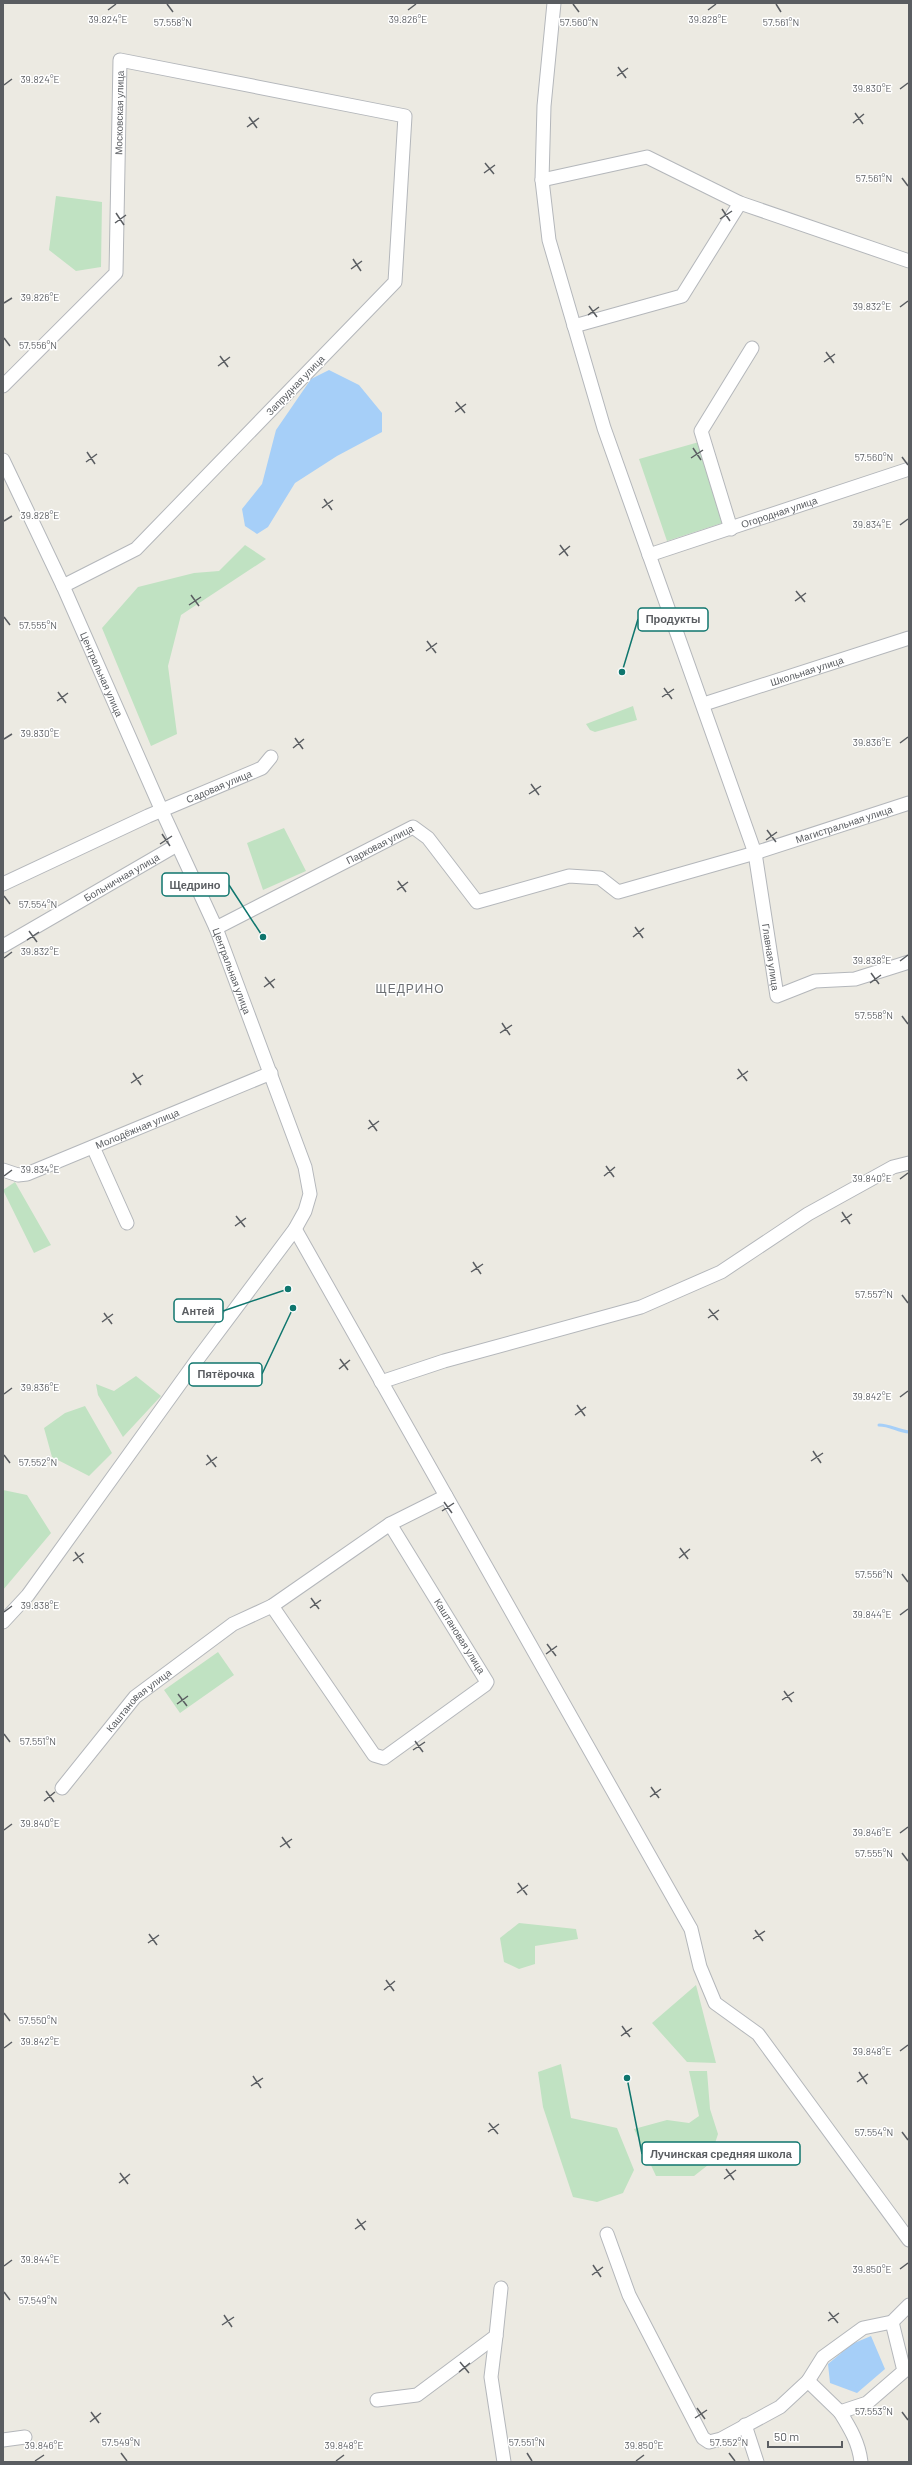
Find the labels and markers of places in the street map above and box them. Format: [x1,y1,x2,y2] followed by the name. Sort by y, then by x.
[638,608,708,631] callout: Продукты
[162,873,229,896] callout: Щедрино
[174,1299,223,1322] callout: Антей
[189,1363,262,1386] callout: Пятёрочка
[642,2142,800,2165] callout: Лучинская средняя школа

